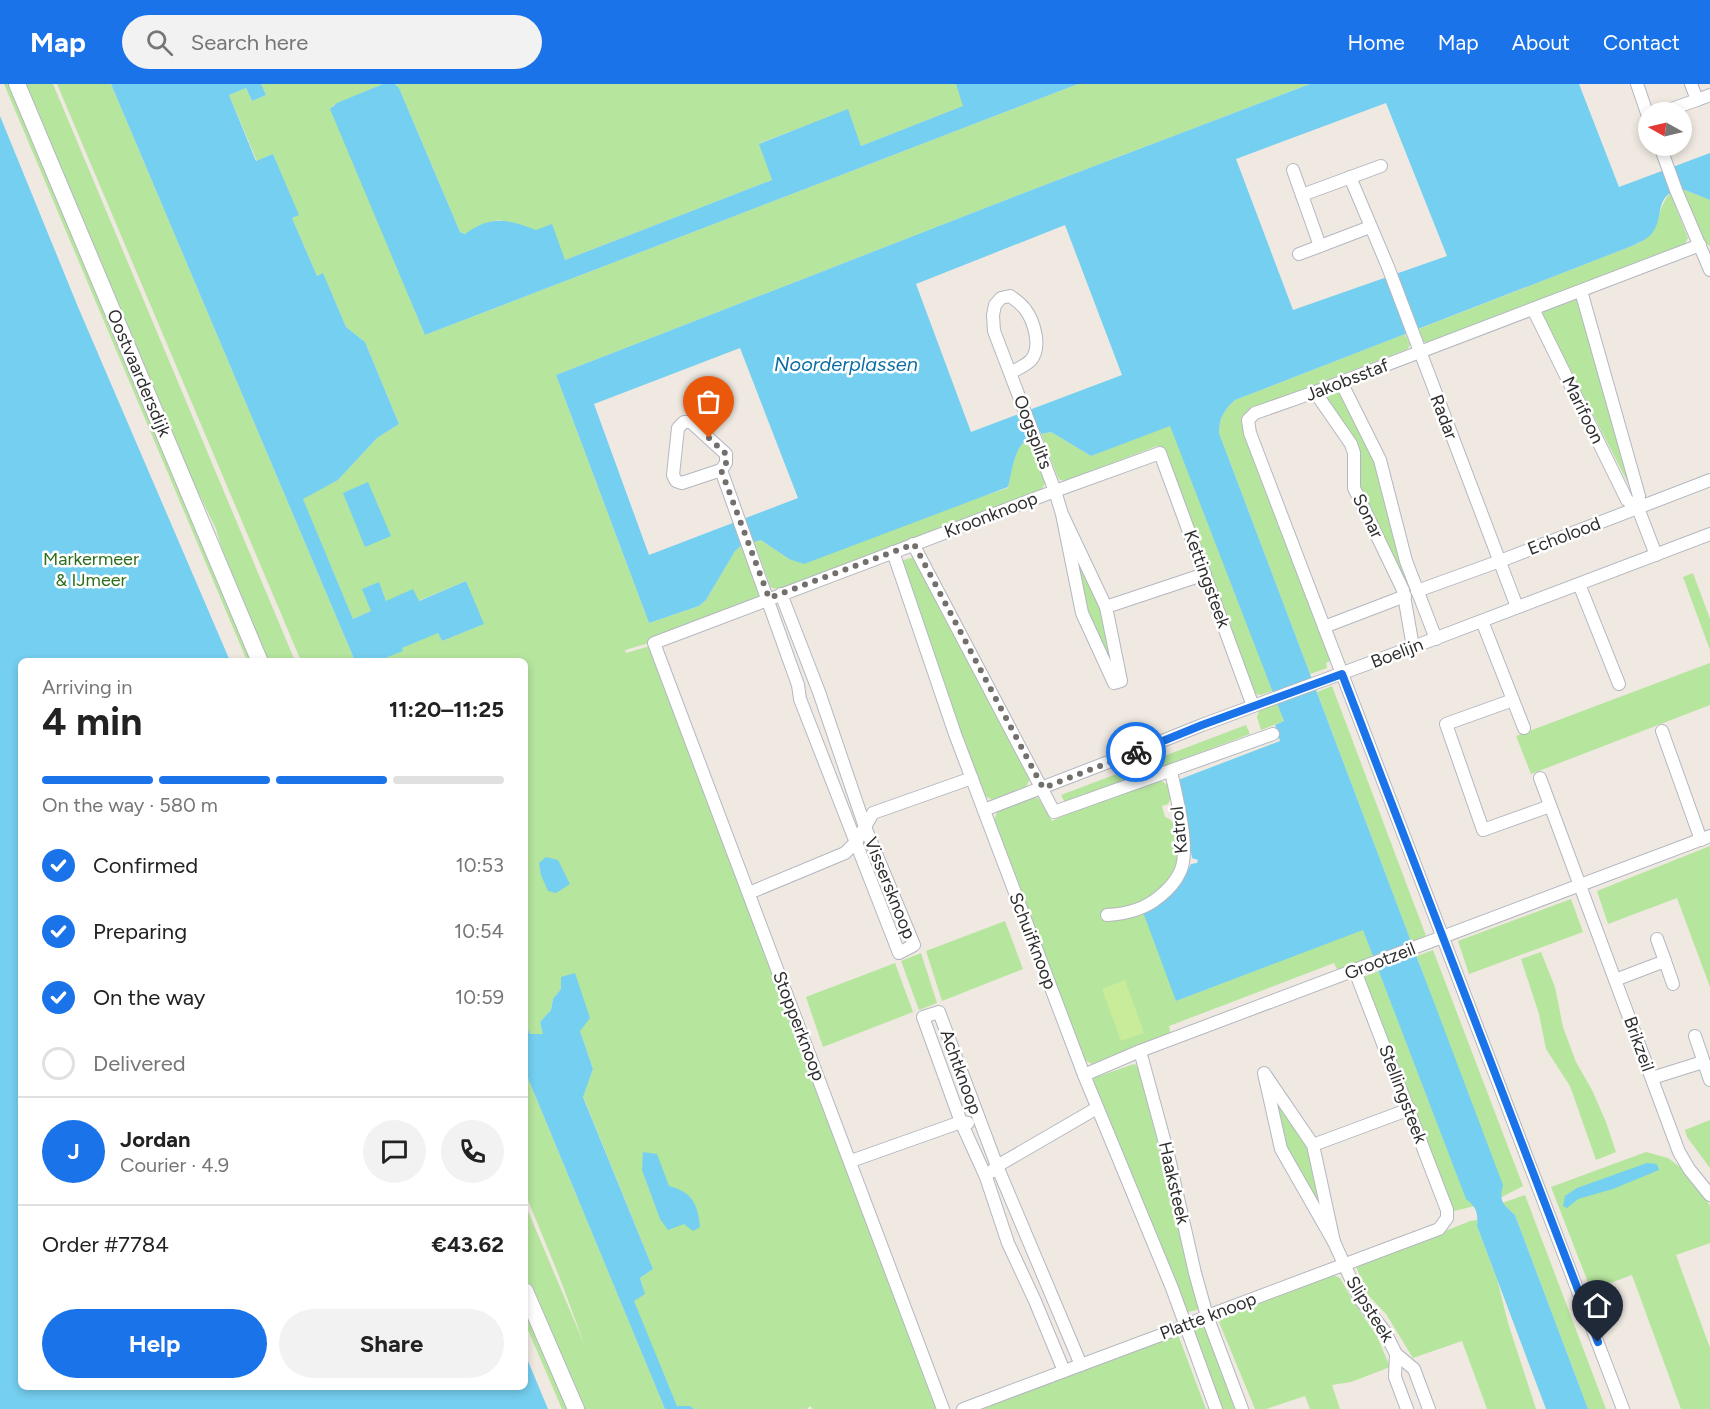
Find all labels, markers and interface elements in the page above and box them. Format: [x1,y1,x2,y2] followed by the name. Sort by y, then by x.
[122,15,542,69] search box
[30,25,86,59] text: Map
[143,26,176,59] icon: search
[191,29,308,56] text: Search here
[1348,30,1405,55] text: Home
[1438,30,1479,55] text: Map
[1512,30,1570,55] text: About
[1603,30,1680,55] text: Contact
[1638,102,1692,156] north arrow
[1638,102,1692,156] map controls
[102,306,176,440] street label: Oostvaardersdijk
[774,352,918,376] water label: Noorderplassen
[1302,354,1392,406] street label: Jakobsstaf
[1557,373,1609,447] street label: Marifoon
[683,376,734,438] pin
[692,385,725,418] icon: bag
[1425,391,1463,443] street label: Radar
[1009,392,1057,472] street label: Oogsplits
[941,487,1041,543] street label: Kroonknoop
[1348,490,1388,542] street label: Sonar
[1524,512,1604,560] street label: Echolood
[1179,527,1235,631] street label: Kettingsteek
[43,548,139,591] park label: Markermeer & IJmeer
[1368,633,1426,673] street label: Boelijn
[42,675,132,699] text: Arriving in
[389,696,504,723] text: 11:20–11:25
[42,698,142,745] text: 4 min
[1106,722,1166,782] courier
[1120,736,1153,769] icon: bike
[42,793,218,817] text: On the way · 580 m
[1166,805,1192,855] street label: Katrol
[860,834,920,942] street label: Vissersknoop
[42,849,75,882] icon: check
[93,852,198,879] text: Confirmed
[455,853,504,877] text: 10:53
[1004,889,1062,993] street label: Schuifknoop
[42,915,75,948] icon: check
[93,918,187,945] text: Preparing
[454,919,504,943] text: 10:54
[1341,937,1419,985] street label: Grootzeil
[768,968,830,1084] street label: Stopperknoop
[42,981,75,1014] icon: check
[93,984,205,1011] text: On the way
[455,985,504,1009] text: 10:59
[1619,1014,1659,1074] street label: Brikzeil
[935,1026,987,1118] street label: Achtknoop
[1374,1042,1432,1147] street label: Stellingsteek
[93,1050,186,1077] text: Delivered
[363,1120,426,1183] button: chat
[441,1120,504,1183] button: phone
[120,1126,191,1153] text: Jordan
[67,1138,80,1165] text: J
[1154,1140,1194,1227] street label: Haaksteek
[120,1153,229,1177] text: Courier · 4.9
[42,1231,169,1258] text: Order #7784
[432,1231,504,1258] text: €43.62
[1341,1272,1399,1346] street label: Slipsteek
[1572,1280,1623,1342] pin
[1157,1288,1259,1344] street label: Platte knoop
[1581,1289,1614,1322] icon: home
[42,1309,267,1378] button: Help
[279,1309,504,1378] button: Share

